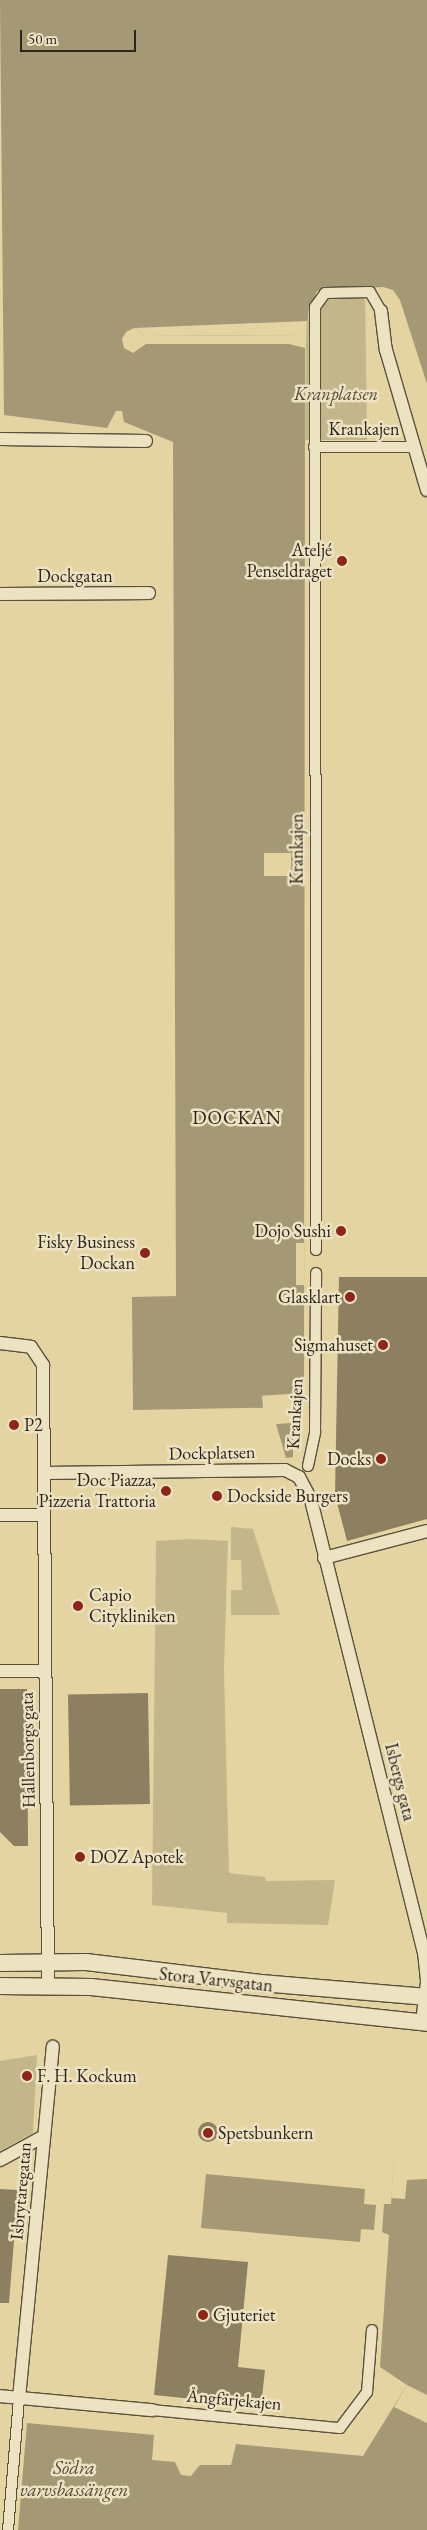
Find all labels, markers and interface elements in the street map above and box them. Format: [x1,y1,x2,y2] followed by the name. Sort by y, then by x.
[22,20,139,52] scale bar
[28,29,57,48] text: 50 m
[294,383,378,405] park label: Kranplatsen
[329,418,399,440] street label: Krankajen
[246,540,332,582] place label: Ateljé Penseldraget
[336,555,348,567] marker: Ateljé Penseldraget
[37,565,113,587] street label: Dockgatan
[286,814,308,884] street label: Krankajen
[192,1107,282,1129] district label: DOCKAN
[255,1220,331,1242] place label: Dojo Sushi
[335,1225,347,1237] marker: Dojo Sushi
[37,1232,135,1274] place label: Fisky Business Dockan
[139,1247,151,1259] marker: Fisky Business Dockan
[278,1286,340,1308] place label: Glasklart
[344,1291,356,1303] marker: Glasklart
[294,1334,373,1356] place label: Sigmahuset
[377,1339,389,1351] marker: Sigmahuset
[282,1378,308,1450] street label: Krankajen
[24,1414,43,1436] place label: P2
[8,1419,20,1431] marker: P2
[168,1441,256,1465] street label: Dockplatsen
[327,1448,371,1470] place label: Docks
[375,1453,387,1465] marker: Docks
[39,1470,156,1512] place label: Doc Piazza, Pizzeria Trattoria
[160,1485,172,1497] marker: Doc Piazza, Pizzeria Trattoria
[227,1485,348,1507] place label: Dockside Burgers
[211,1490,223,1502] marker: Dockside Burgers
[89,1585,176,1628] place label: Capio Citykliniken
[71,1599,85,1613] marker: Capio Citykliniken
[16,1692,40,1808] street label: Hallenborgs gata
[380,1741,420,1823] street label: Isbergs gata
[90,1846,184,1868] place label: DOZ Apotek
[74,1851,86,1863] marker: DOZ Apotek
[158,1963,274,1997] street label: Stora Varvsgatan
[37,2065,137,2087] place label: F. H. Kockum
[21,2070,33,2082] marker: F. H. Kockum
[218,2122,313,2144] place label: Spetsbunkern
[202,2127,214,2139] marker: Spetsbunkern
[6,2141,36,2241] street label: Isbrytaregatan
[213,2304,275,2326] place label: Gjuteriet
[197,2309,209,2321] marker: Gjuteriet
[186,2385,282,2415] street label: Ångfärjekajen
[20,2457,128,2501] water label: Södra varvsbassängen

